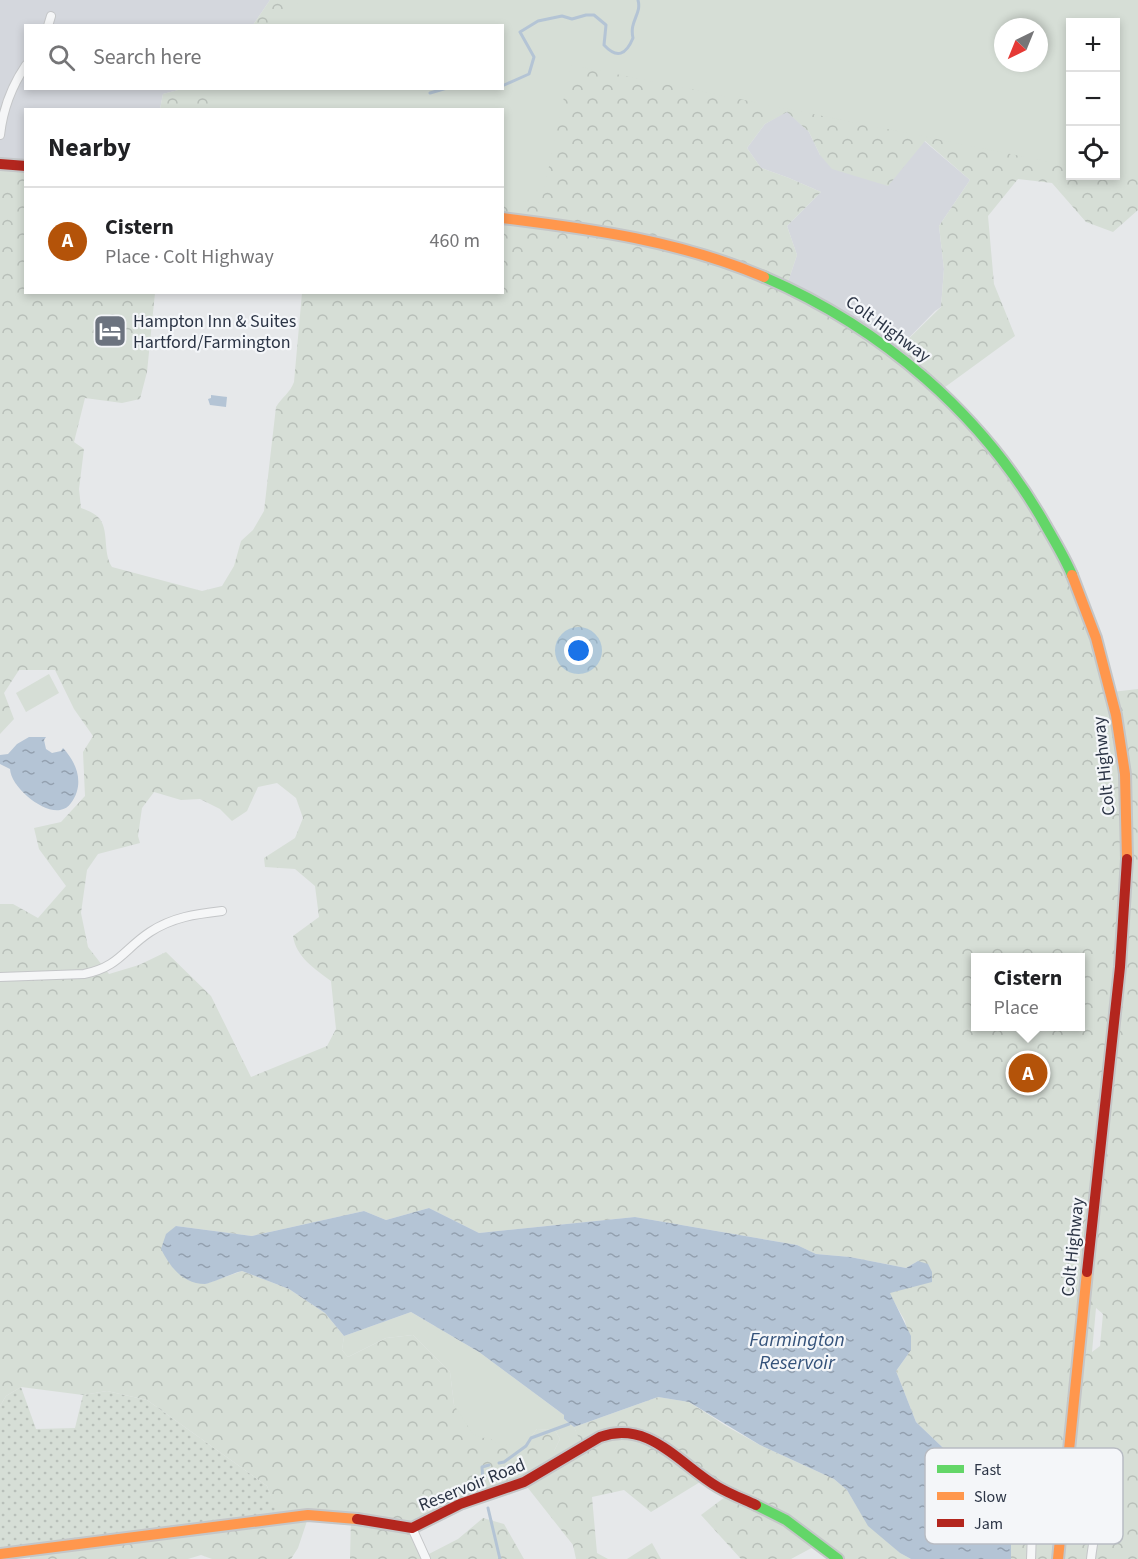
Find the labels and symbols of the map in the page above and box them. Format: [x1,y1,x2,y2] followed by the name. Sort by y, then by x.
[994,18,1048,72] north arrow
[840,290,936,369] street label: Colt Highway
[133,309,296,355] place label: Hampton Inn & Suites Hartford/Farmington
[92,313,128,349] hotel icon: Hampton Inn & Suites Hartford/Farmington
[564,636,593,665] your location
[1086,715,1122,817] street label: Colt Highway
[1008,1050,1048,1096] pin: A
[1055,1196,1091,1298] street label: Colt Highway
[749,1326,845,1377] water label: Farmington Reservoir
[925,1448,1123,1544] legend
[415,1452,529,1518] street label: Reservoir Road
[974,1459,1002,1481] text: Fast
[974,1486,1007,1508] text: Slow
[974,1513,1003,1535] text: Jam

